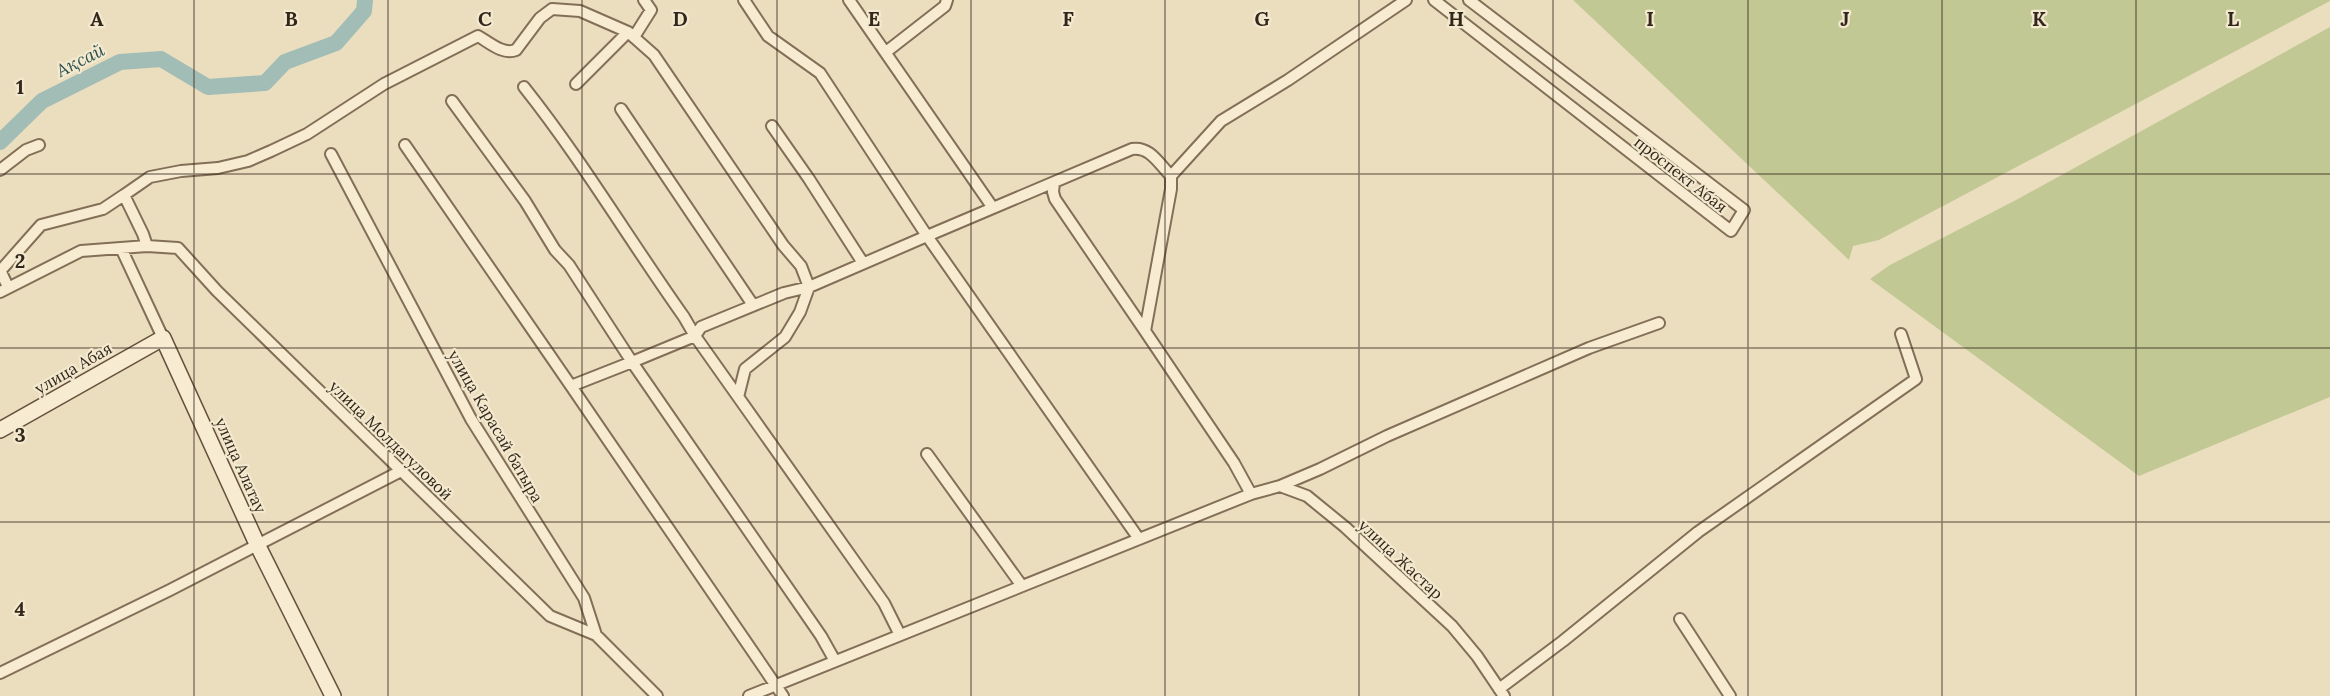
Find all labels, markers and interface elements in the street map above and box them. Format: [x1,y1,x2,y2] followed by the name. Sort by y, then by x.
[90,6,104,31] text: A
[284,6,298,31] text: B
[478,6,492,31] text: C
[672,6,688,31] text: D
[868,6,880,31] text: E
[1062,6,1074,31] text: F
[1254,6,1270,31] text: G
[1448,6,1464,31] text: H
[1646,6,1654,31] text: I
[1840,6,1850,31] text: J
[2032,6,2047,31] text: K
[2227,6,2239,31] text: L
[51,38,108,82] water label: Ақсай
[16,74,24,99] text: 1
[1631,132,1731,216] street label: проспект Абая
[15,248,25,273] text: 2
[31,338,115,398] street label: улица Абая
[444,346,548,506] street label: улица Карасай батыра
[325,376,457,504] street label: улица Молдагуловой
[211,414,271,516] street label: улица Алатау
[14,422,26,447] text: 3
[1355,515,1447,603] street label: улица Жастар
[15,596,26,621] text: 4

